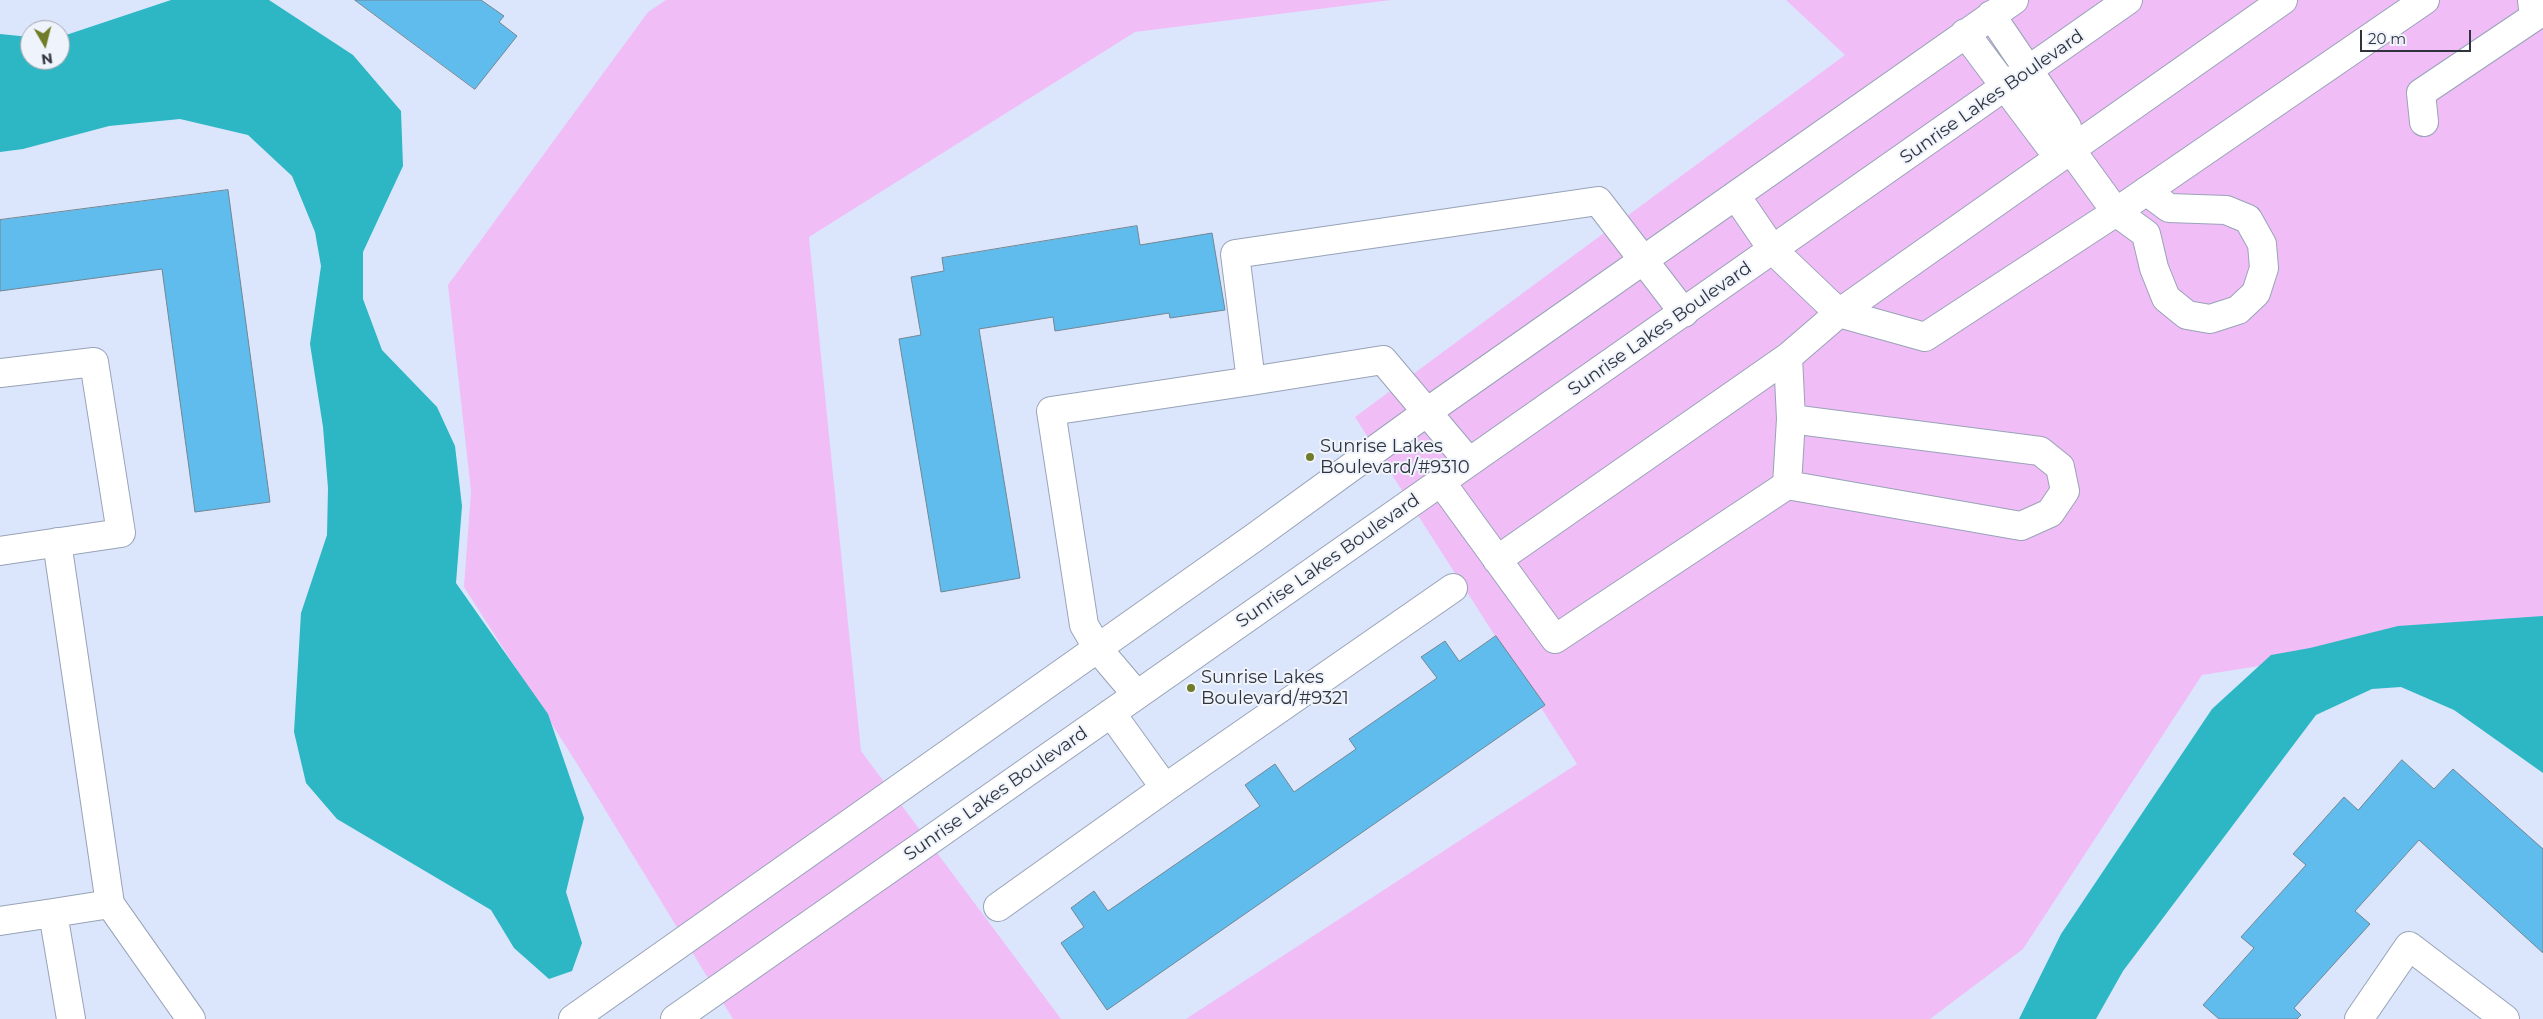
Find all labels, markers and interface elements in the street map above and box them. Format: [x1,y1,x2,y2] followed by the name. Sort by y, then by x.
[20,20,70,70] north arrow
[2363,20,2474,52] scale bar
[1896,25,2088,169] street label: Sunrise Lakes Boulevard
[2368,29,2406,48] text: 20 m
[40,49,54,69] text: N
[1564,257,1756,401] street label: Sunrise Lakes Boulevard
[1320,436,1470,478] place label: Sunrise Lakes Boulevard/#9310
[1304,451,1316,463] marker: Sunrise Lakes Boulevard/#9310
[1232,489,1424,633] street label: Sunrise Lakes Boulevard
[1201,667,1349,710] place label: Sunrise Lakes Boulevard/#9321
[1185,682,1197,694] marker: Sunrise Lakes Boulevard/#9321
[900,722,1092,866] street label: Sunrise Lakes Boulevard

